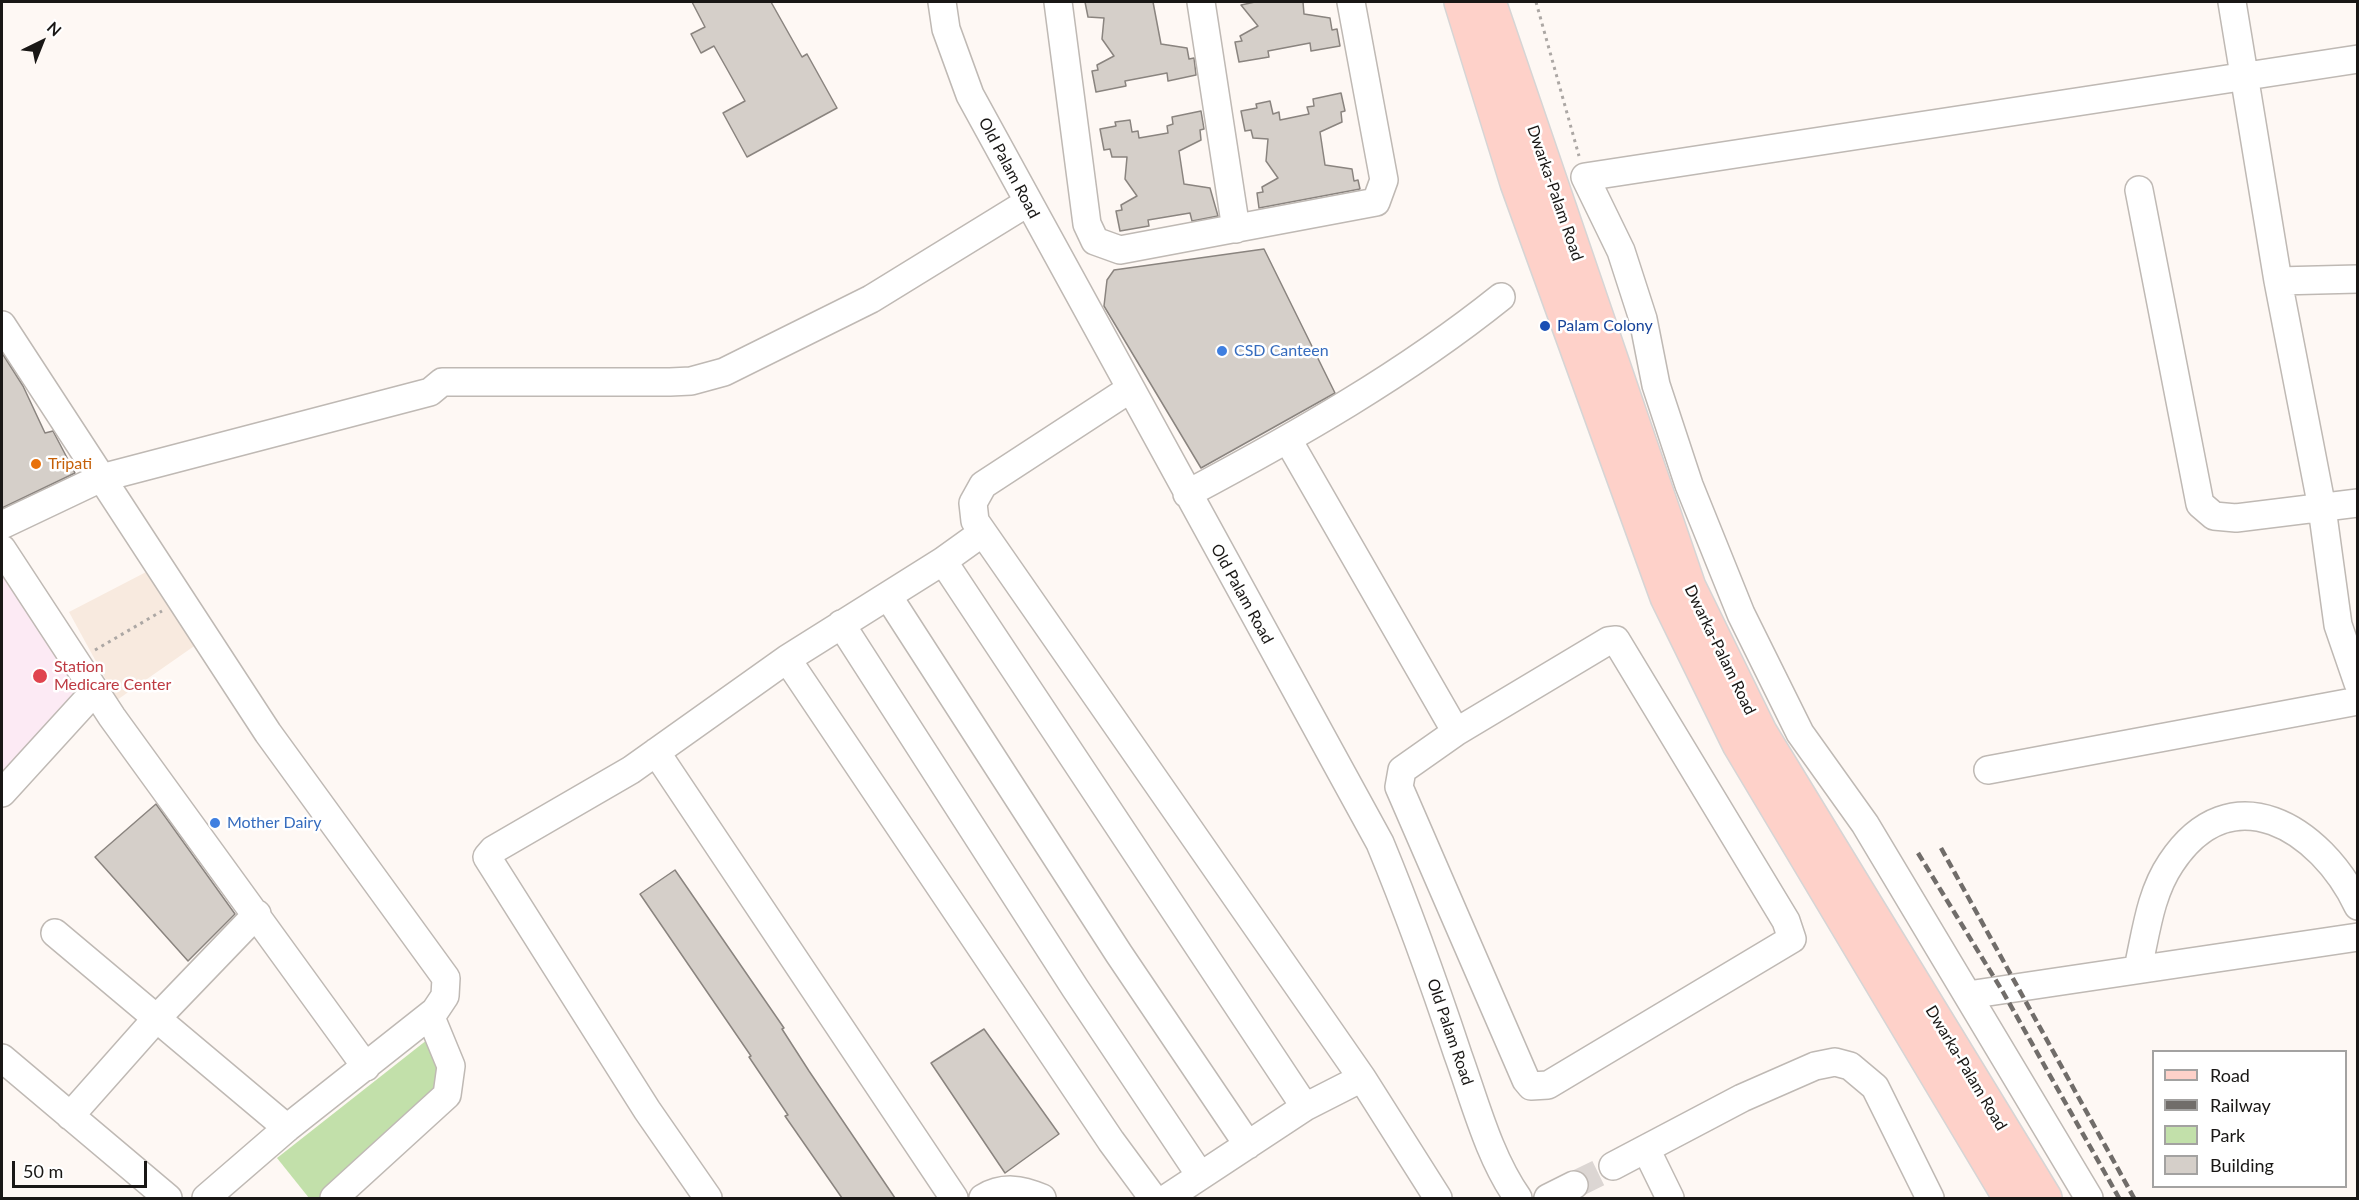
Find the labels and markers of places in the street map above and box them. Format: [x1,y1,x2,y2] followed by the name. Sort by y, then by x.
[1557,316,1653,336] place label: Palam Colony
[1538,319,1552,333] marker: Palam Colony
[1234,341,1329,361] place label: CSD Canteen
[1215,344,1229,358] marker: CSD Canteen
[48,454,92,474] place label: Tripati
[29,457,43,471] marker: Tripati
[54,657,171,695] place label: Station Medicare Center
[31,667,49,685] marker: Station Medicare Center
[227,813,321,833] place label: Mother Dairy
[208,816,222,830] marker: Mother Dairy

